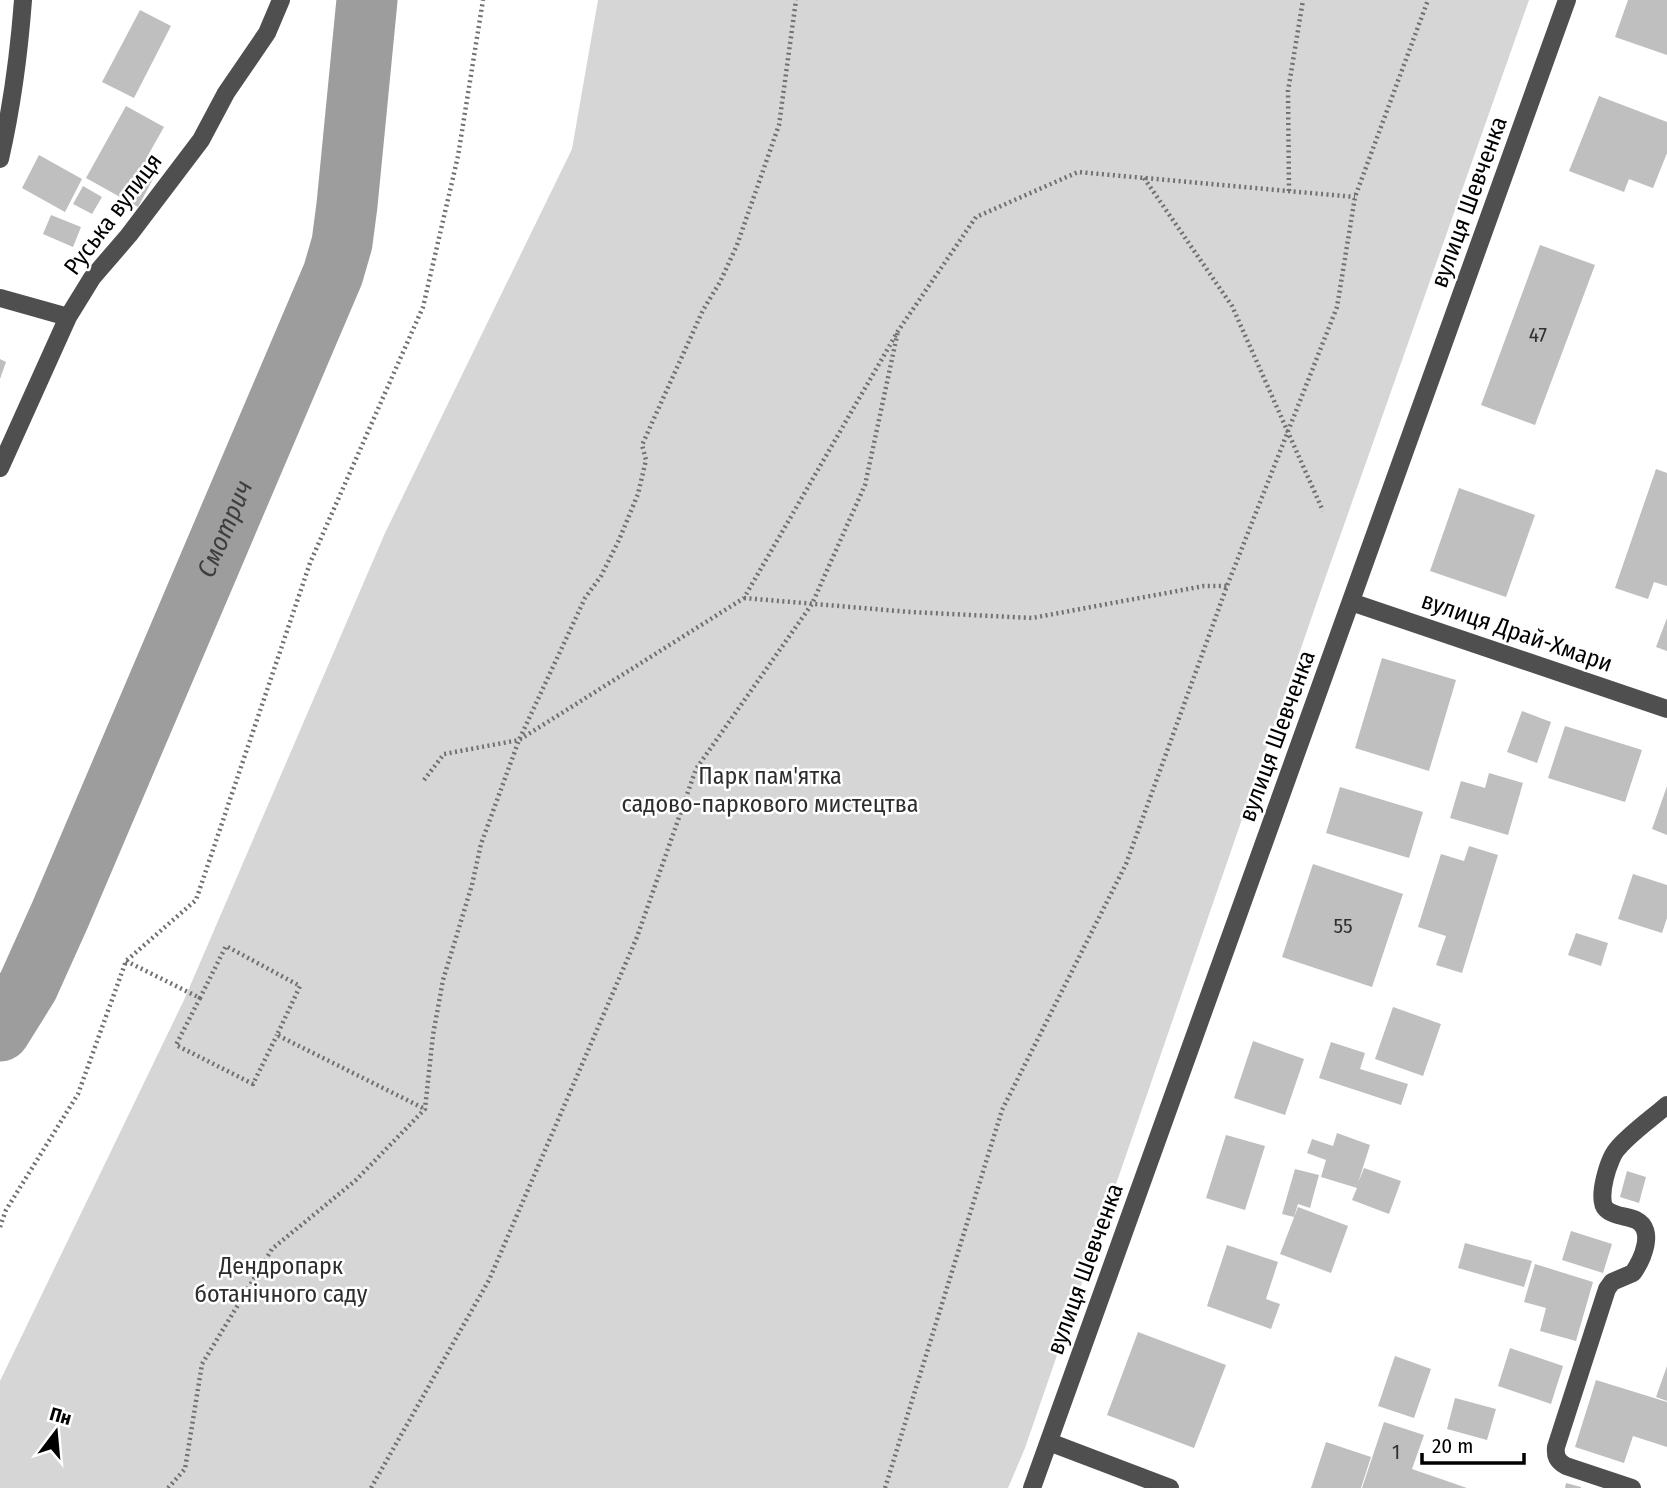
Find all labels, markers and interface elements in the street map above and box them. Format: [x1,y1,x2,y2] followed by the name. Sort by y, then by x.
[1425,113,1513,291] street label: вулиця Шевченка
[58,148,168,280] street label: Руська вулиця
[1529,322,1547,348] house number: 47
[191,475,259,582] water label: Смотрич
[1418,586,1616,678] street label: вулиця Драй-Хмари
[1233,647,1321,825] street label: вулиця Шевченка
[622,762,918,818] park label: Парк пам'ятка садово-паркового мистецтва
[1333,913,1353,939] house number: 55
[1041,1180,1129,1358] street label: вулиця Шевченка
[195,1252,368,1308] park label: Дендропарк ботанічного саду
[21,1397,91,1467] north arrow
[47,1402,74,1430] text: Пн
[1422,1422,1524,1466] scale bar
[1432,1433,1473,1459] text: 20 m
[1392,1439,1400,1465] house number: 1

